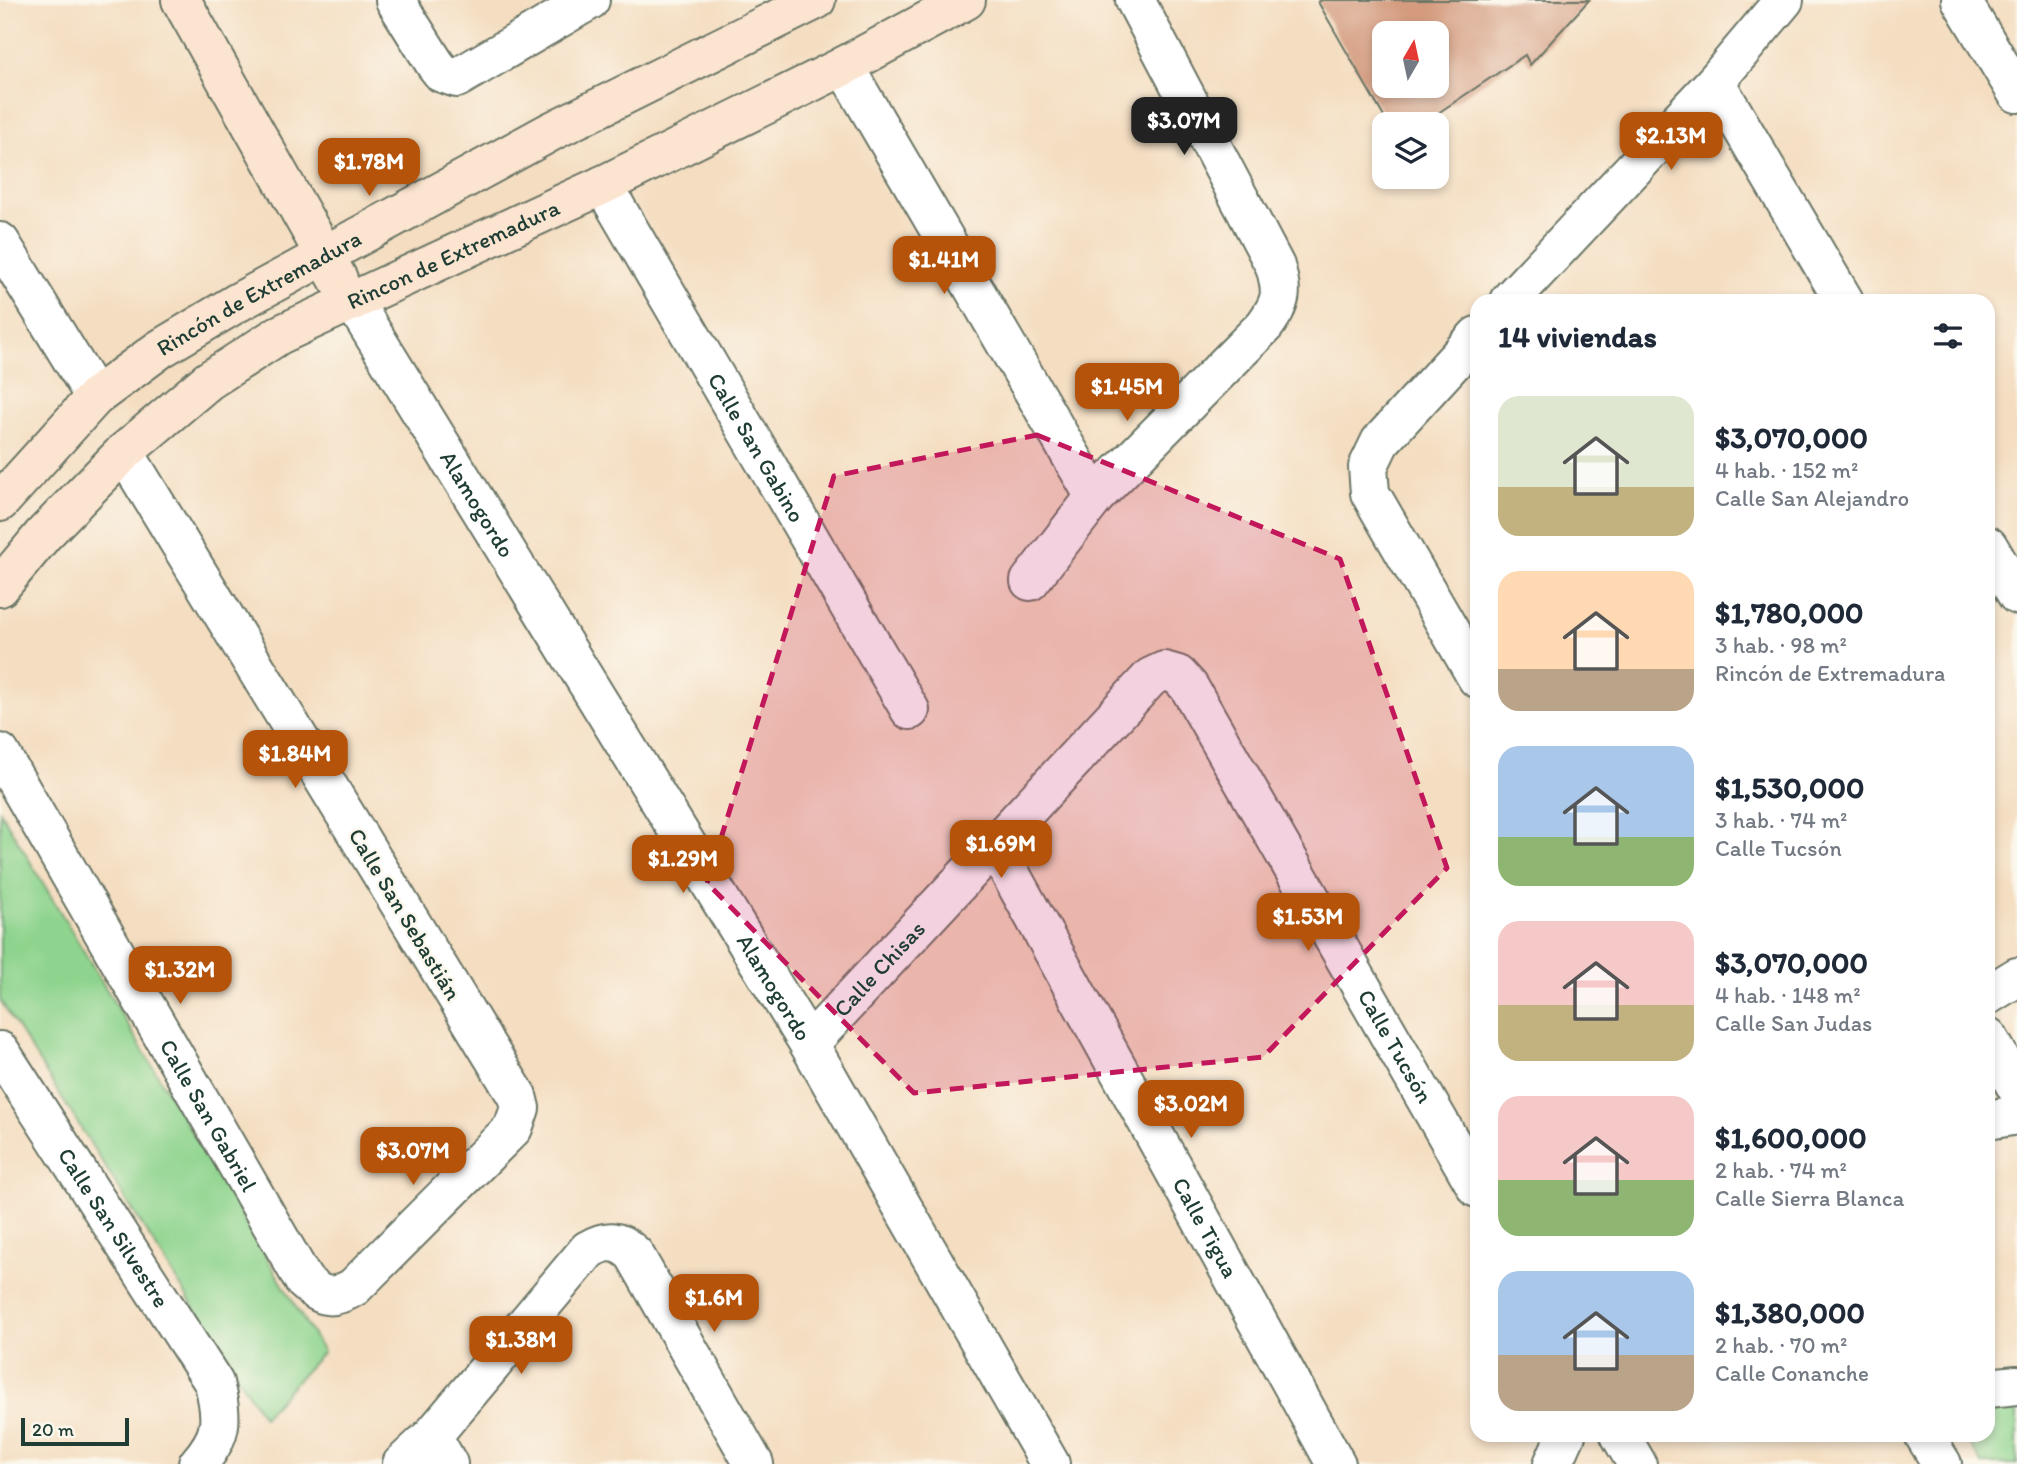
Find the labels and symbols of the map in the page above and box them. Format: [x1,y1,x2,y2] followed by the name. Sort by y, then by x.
[1372,21,1449,98] north arrow
[1127,97,1241,157] pin: $3.07M
[1614,113,1728,172] pin: $2.13M
[312,138,426,198] pin: $1.78M
[343,193,564,316] street label: Rincon de Extremadura
[151,224,366,362] street label: Rincón de Extremadura
[887,236,1001,296] pin: $1.41M
[1070,364,1184,423] pin: $1.45M
[702,368,811,527] street label: Calle San Gabino
[434,446,521,563] street label: Alamogordo
[238,730,352,790] pin: $1.84M
[944,820,1058,880] pin: $1.69M
[343,823,467,1005] street label: Calle San Sebastián
[626,836,740,895] pin: $1.29M
[1251,894,1365,953] pin: $1.53M
[828,915,931,1023] street label: Calle Chisas
[731,929,818,1046] street label: Alamogordo
[123,946,237,1006] pin: $1.32M
[1352,984,1439,1108] street label: Calle Tucsón
[154,1034,264,1197] street label: Calle San Gabriel
[1134,1080,1248,1140] pin: $3.02M
[356,1128,470,1187] pin: $3.07M
[52,1142,176,1313] street label: Calle San Silvestre
[1167,1172,1245,1283] street label: Calle Tigua
[665,1274,763,1334] pin: $1.6M
[464,1316,578,1376] pin: $1.38M
[21,1415,130,1447] scale bar

